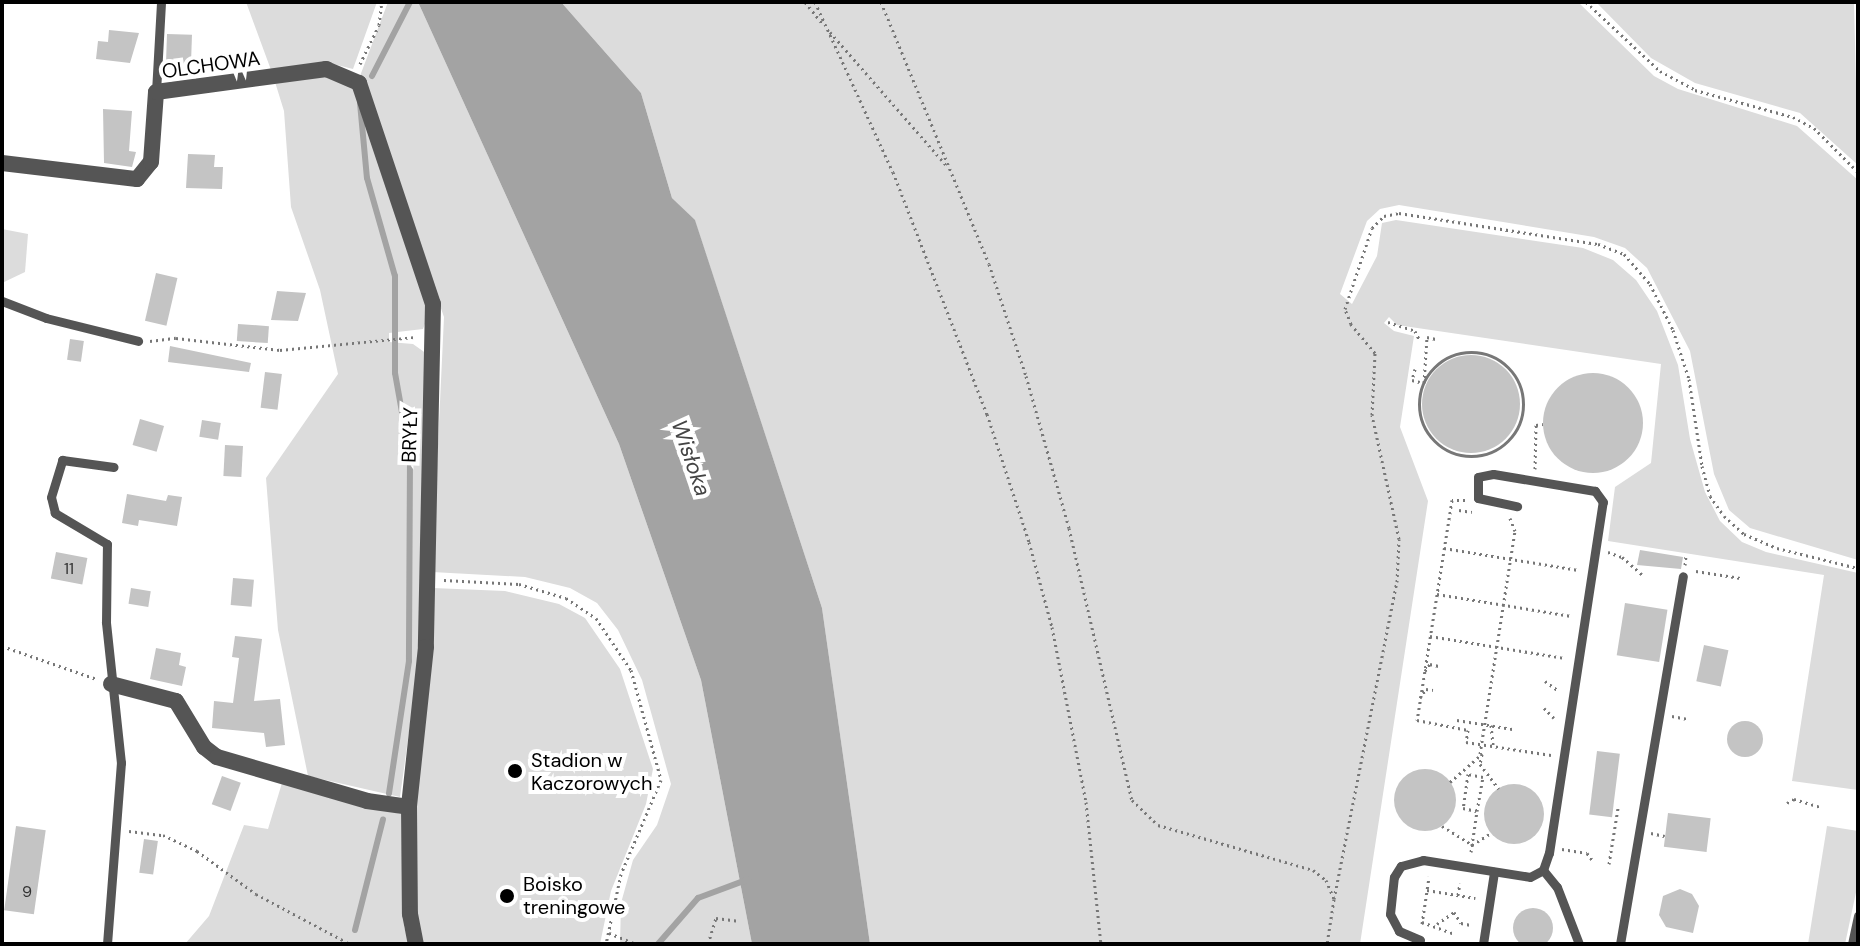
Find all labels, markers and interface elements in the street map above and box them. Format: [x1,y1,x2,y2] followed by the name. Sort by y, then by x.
[160,46,262,84] street label: OLCHOWA
[397,407,423,463] street label: BRYŁY
[666,416,716,500] water label: Wisłoka
[64,559,74,579] house number: 11
[531,748,652,795] place label: Stadion w Kaczorowych
[506,762,524,780] marker: Stadion w Kaczorowych
[523,872,625,919] place label: Boisko treningowe
[22,882,32,902] house number: 9
[498,887,516,905] marker: Boisko treningowe

